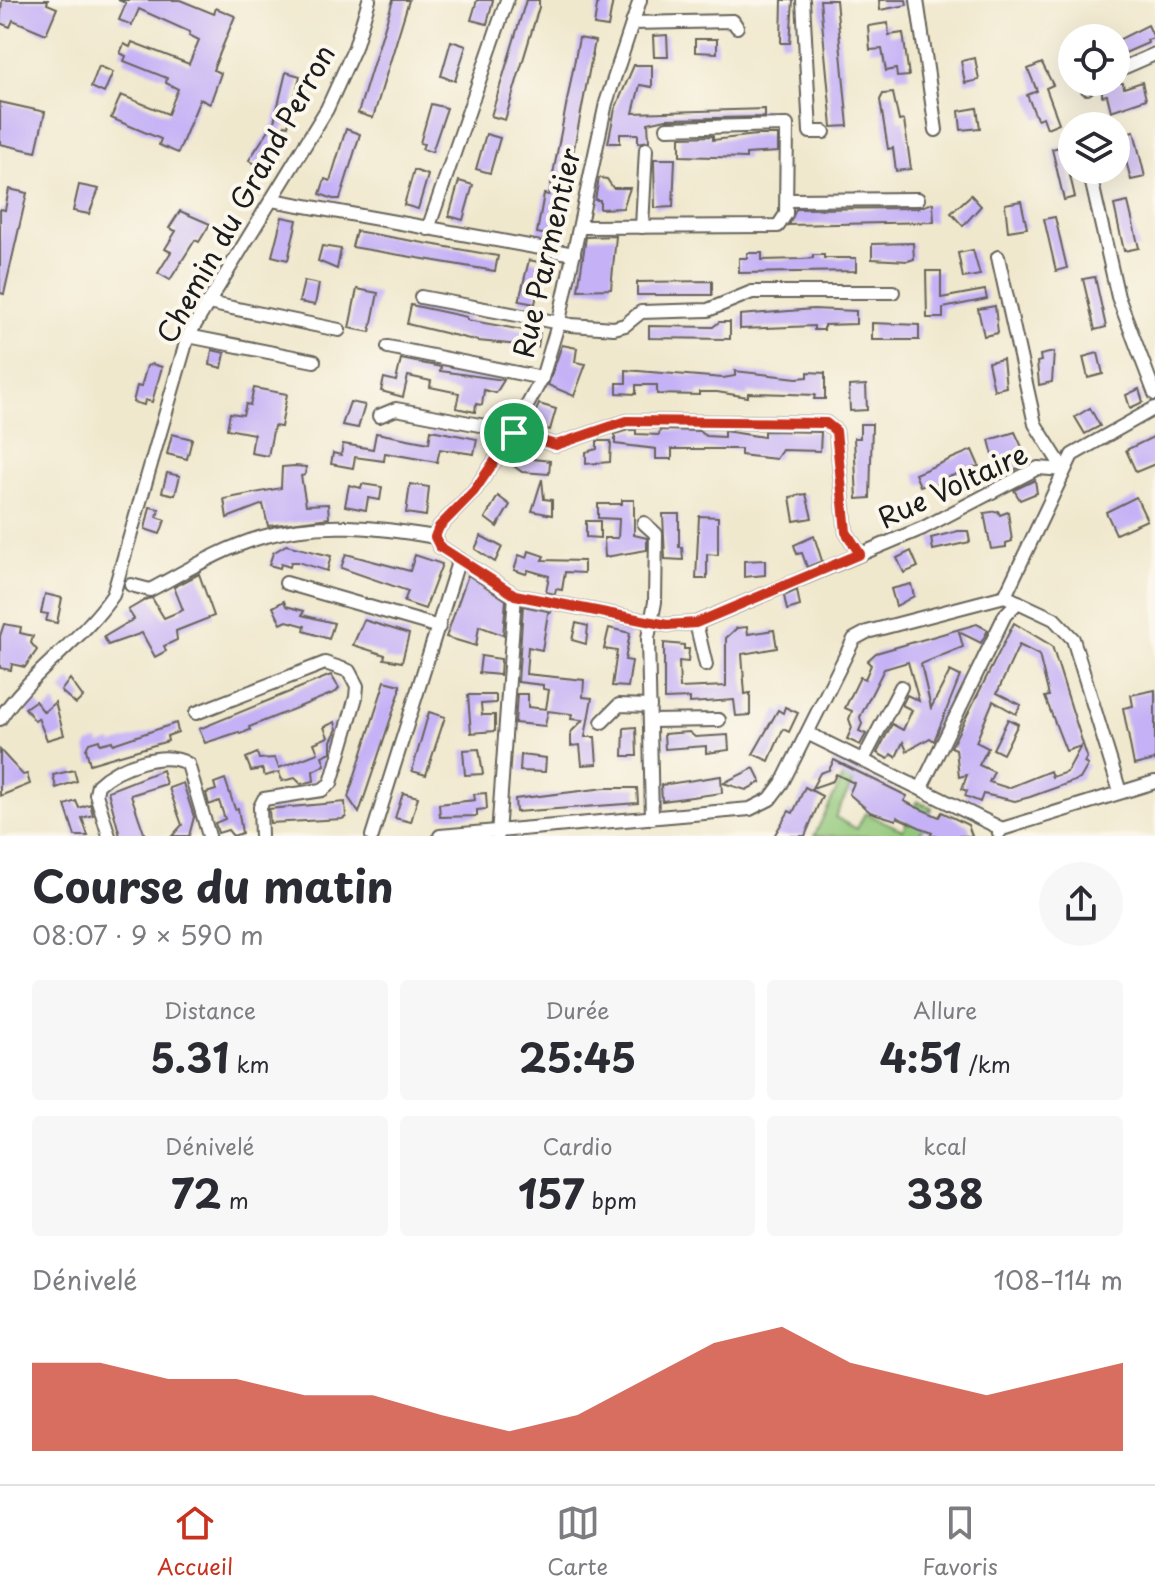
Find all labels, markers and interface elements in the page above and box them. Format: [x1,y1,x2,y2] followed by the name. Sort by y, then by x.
[1058,24,1130,184] map controls
[1058,24,1130,96] button: locate
[145,36,345,351] street label: Chemin du Grand Perron
[1058,112,1130,184] button: layers
[501,143,591,362] street label: Rue Parmentier
[480,399,548,467] pin
[492,411,536,455] icon: arrive
[870,431,1035,538] street label: Rue Voltaire
[32,852,394,918] text: Course du matin
[1039,862,1123,946] button: share
[32,915,264,954] text: 08:07 · 9 × 590 m
[164,993,256,1026] text: Distance
[545,993,610,1026] text: Durée
[913,993,977,1026] text: Allure
[150,1026,229,1087] text: 5.31
[519,1026,636,1087] text: 25:45
[880,1026,961,1087] text: 4:51
[229,1047,270,1080] text: km
[961,1047,1011,1080] text: /km
[165,1129,254,1162] text: Dénivelé
[542,1129,613,1162] text: Cardio
[923,1129,967,1162] text: kcal
[171,1162,222,1223] text: 72
[518,1162,584,1223] text: 157
[906,1162,984,1223] text: 338
[222,1183,249,1216] text: m
[584,1183,637,1216] text: bpm
[32,1260,137,1299] text: Dénivelé
[993,1260,1123,1299] text: 108–114 m
[157,1501,233,1582] tab: Accueil
[547,1501,608,1582] tab: Carte
[922,1501,998,1582] tab: Favoris

